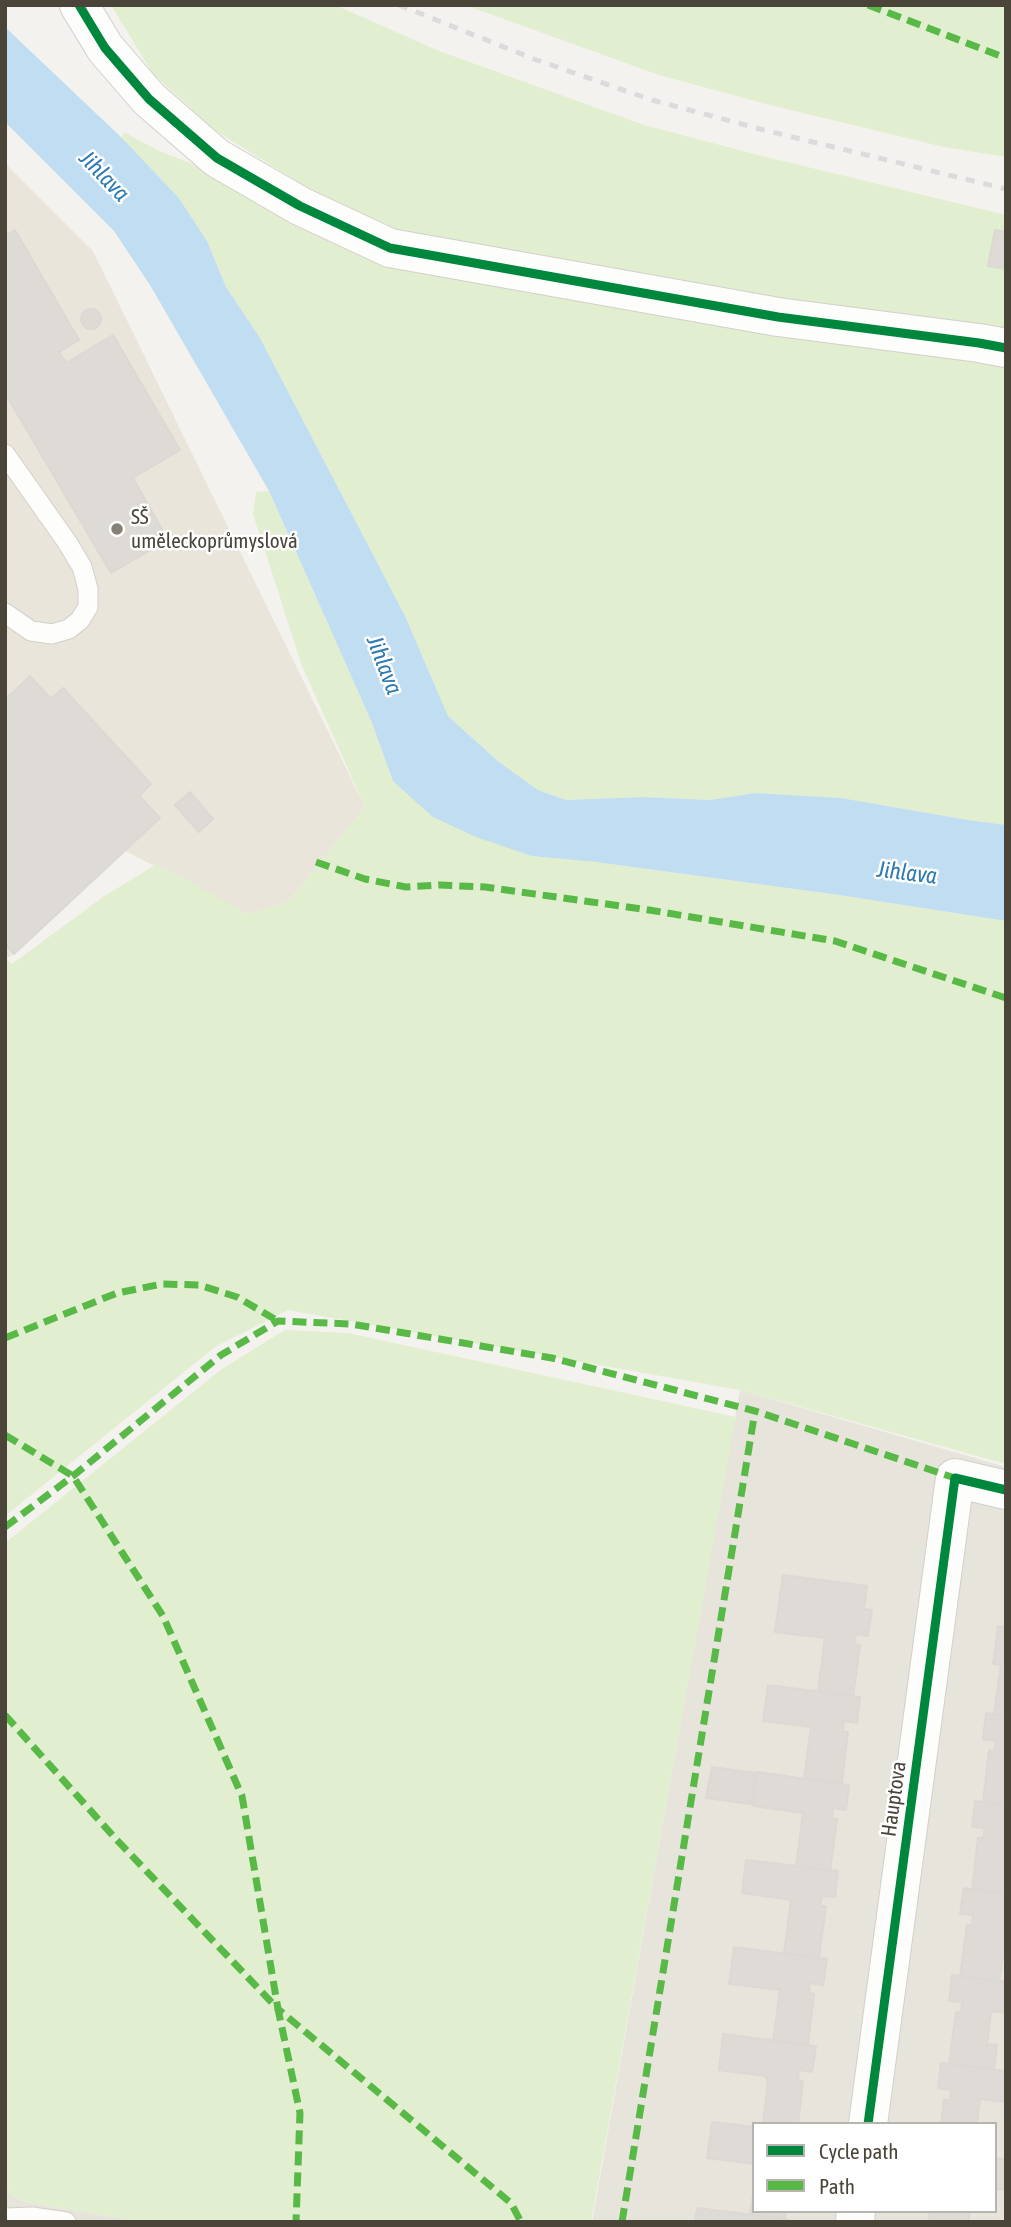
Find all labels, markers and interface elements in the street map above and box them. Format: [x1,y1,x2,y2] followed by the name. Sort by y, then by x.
[73,145,135,207] water label: Jihlava
[131,504,298,554] place label: SŠ uměleckoprůmyslová
[109,521,125,537] marker: SŠ uměleckoprůmyslová
[360,632,408,698] water label: Jihlava
[875,856,939,890] water label: Jihlava
[876,1760,912,1838] street label: Hauptova
[752,2122,997,2213] legend
[819,2139,898,2163] text: Cycle path
[819,2174,855,2198] text: Path

